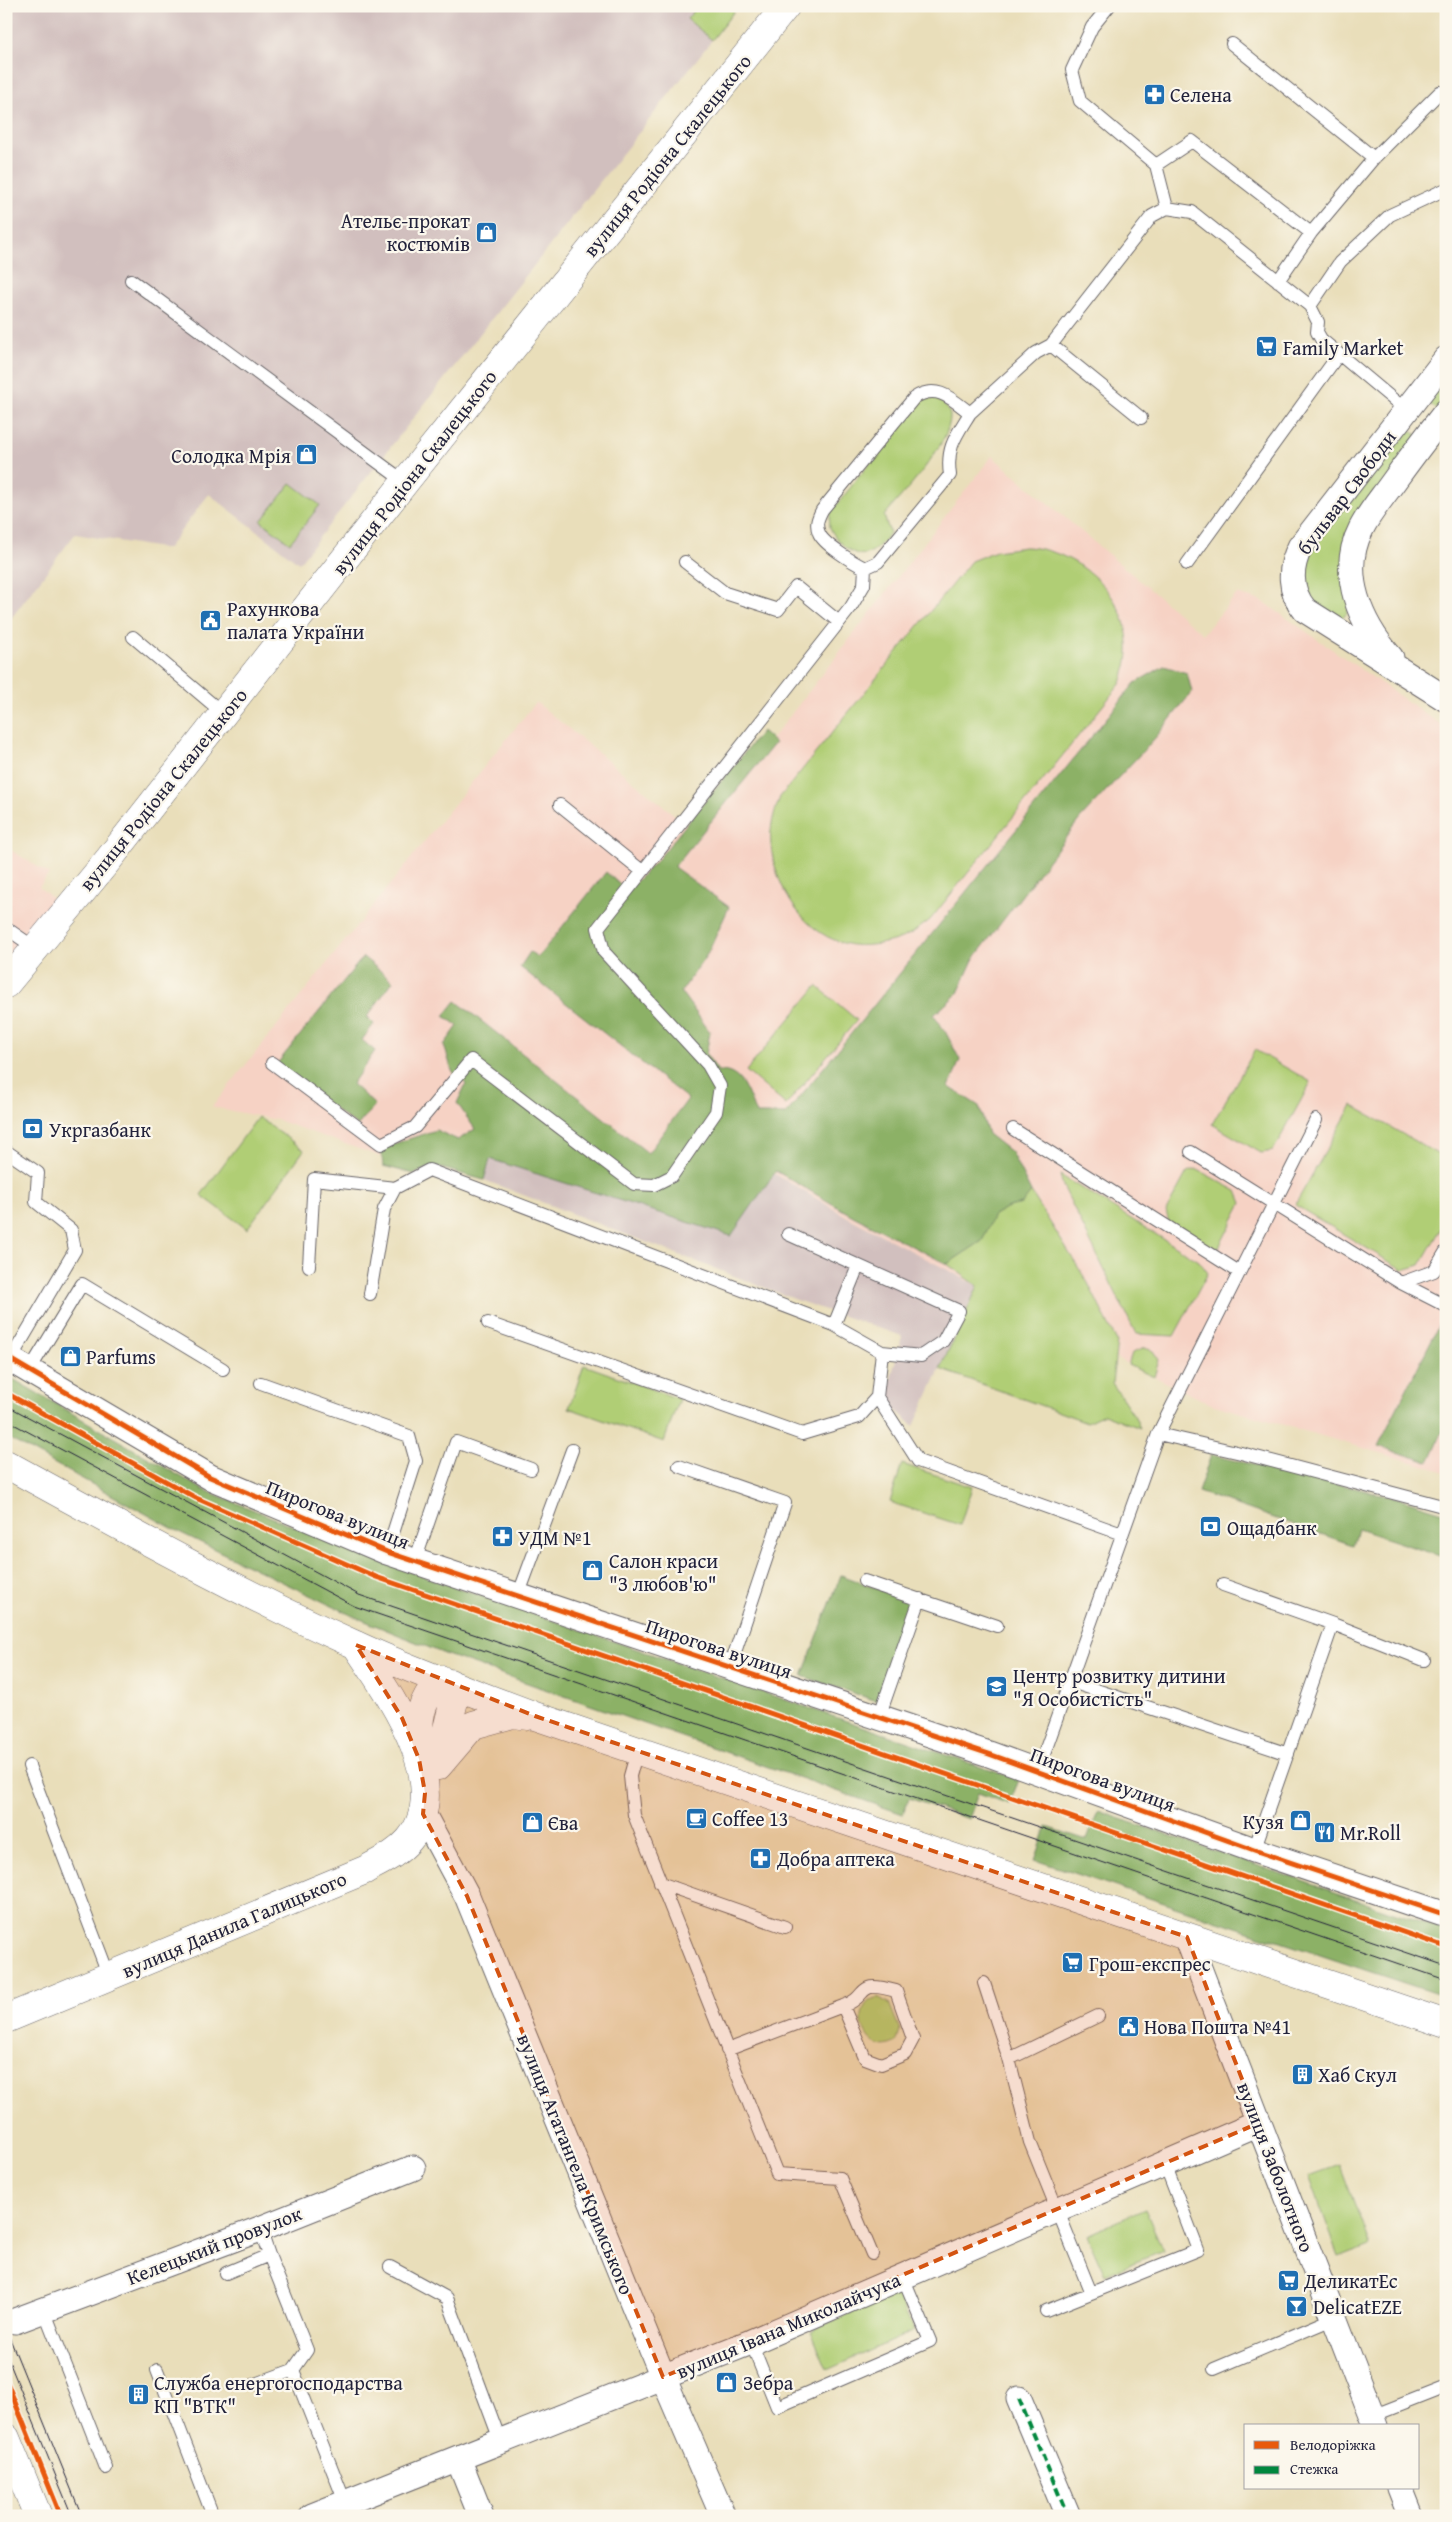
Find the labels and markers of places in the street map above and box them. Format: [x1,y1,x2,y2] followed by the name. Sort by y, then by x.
[1170,80,1232,109] place label: Селена
[1142,82,1166,106] pharmacy icon: Селена
[341,206,470,258] place label: Ательє-прокат костюмів
[474,220,498,244] shop icon: Ательє-прокат костюмів
[1283,333,1404,362] place label: Family Market
[1255,335,1279,359] supermarket icon: Family Market
[171,441,291,470] place label: Солодка Мрія
[295,443,319,467] shop icon: Солодка Мрія
[227,594,365,646] place label: Рахункова палата України
[199,608,223,632] public building icon: Рахункова палата України
[49,1115,151,1144] place label: Укргазбанк
[21,1117,45,1141] bank icon: Укргазбанк
[86,1342,156,1371] place label: Parfums
[58,1344,82,1368] shop icon: Parfums
[1227,1513,1317,1542] place label: Ощадбанк
[1199,1515,1223,1539] bank icon: Ощадбанк
[518,1523,592,1552] place label: УДМ №1
[490,1525,514,1549] pharmacy icon: УДМ №1
[609,1546,718,1598] place label: Салон краси "З любов'ю"
[581,1559,605,1583] shop icon: Салон краси "З любов'ю"
[1013,1661,1226,1713] place label: Центр розвитку дитини "Я Особистість"
[985,1675,1009,1699] school or university icon: Центр розвитку дитини "Я Особистість"
[712,1804,788,1833] place label: Coffee 13
[684,1806,708,1830] cafe icon: Coffee 13
[1243,1807,1284,1836] place label: Кузя
[548,1808,579,1837] place label: Єва
[1288,1809,1312,1833] shop icon: Кузя
[520,1810,544,1834] shop icon: Єва
[1340,1818,1401,1847] place label: Mr.Roll
[1312,1820,1336,1844] restaurant icon: Mr.Roll
[776,1844,895,1873] place label: Добра аптека
[749,1846,773,1870] pharmacy icon: Добра аптека
[1089,1949,1211,1978] place label: Грош-експрес
[1061,1951,1085,1975] supermarket icon: Грош-експрес
[1144,2012,1291,2041] place label: Нова Пошта №41
[1116,2014,1140,2038] public building icon: Нова Пошта №41
[1318,2060,1397,2089] place label: Хаб Скул
[1290,2062,1314,2086] building icon: Хаб Скул
[1303,2266,1398,2295] place label: ДеликатЕс
[1276,2268,1300,2292] supermarket icon: ДеликатЕс
[1313,2292,1402,2321] place label: DelicatEZE
[1285,2294,1309,2318] bar icon: DelicatEZE
[154,2368,403,2420] place label: Служба енергогосподарства КП "ВТК"
[743,2368,794,2397] place label: Зебра
[715,2370,739,2394] shop icon: Зебра
[126,2382,150,2406] building icon: Служба енергогосподарства КП "ВТК"

